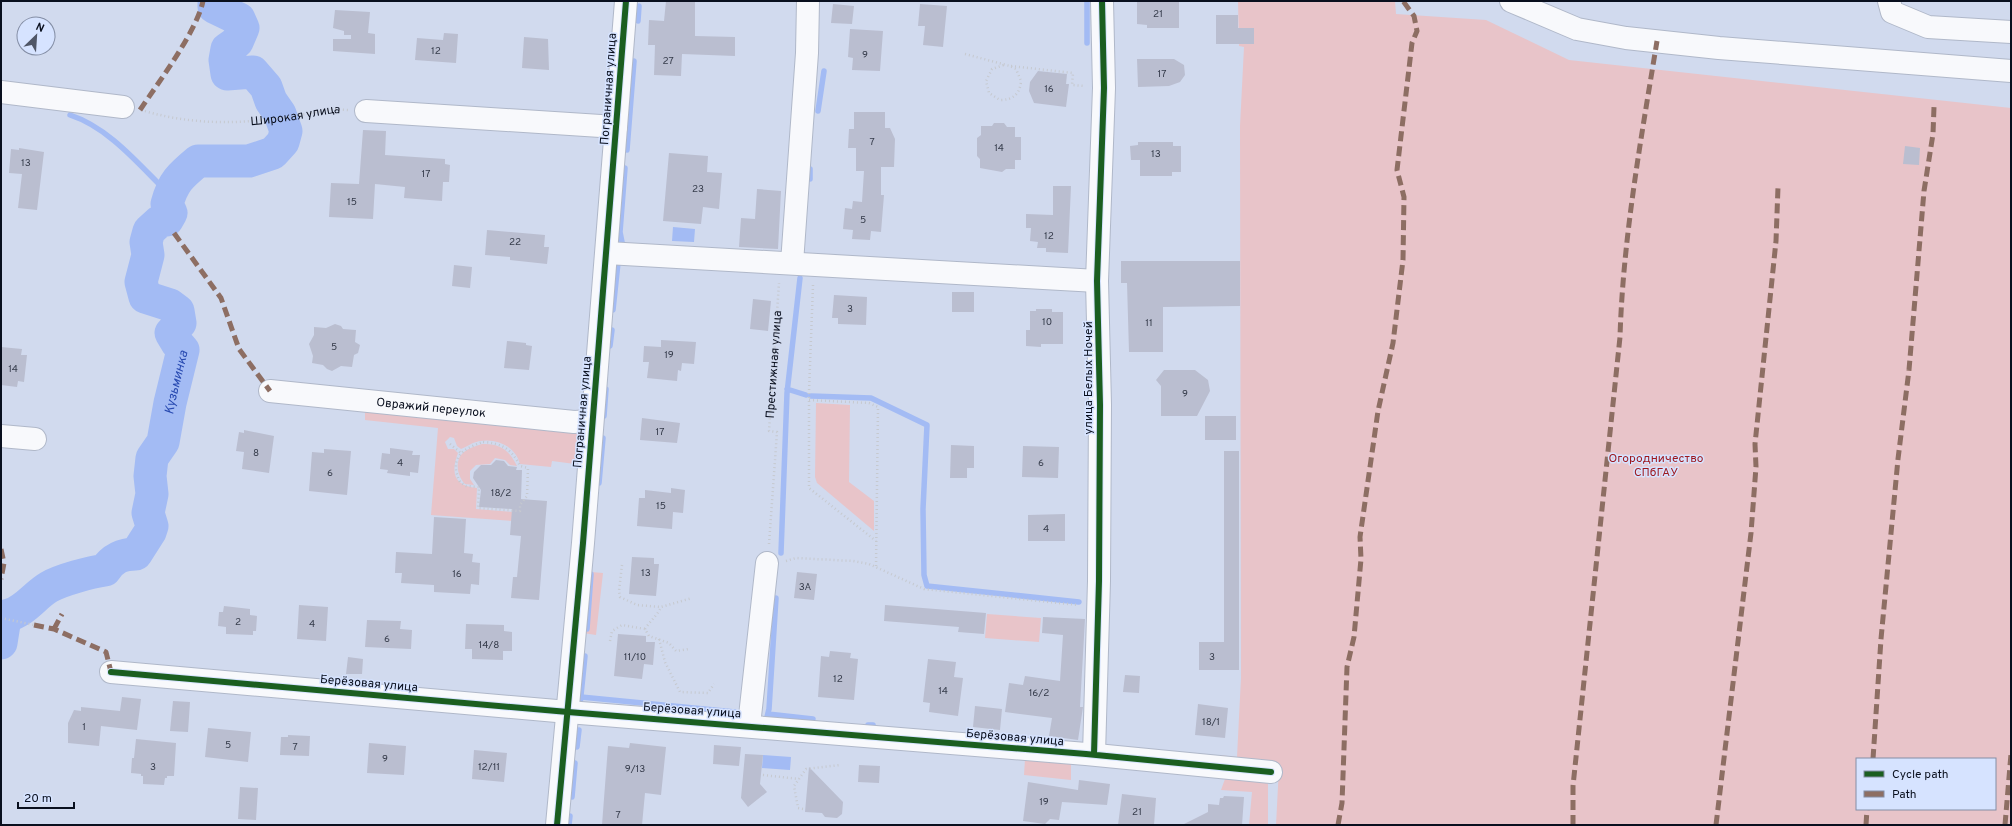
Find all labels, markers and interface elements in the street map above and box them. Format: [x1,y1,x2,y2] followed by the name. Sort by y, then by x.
[1153,8,1163,21] house number: 21
[16,16,56,56] north arrow
[33,20,46,36] text: N
[597,33,621,146] street label: Пограничная улица
[431,45,441,58] house number: 12
[862,49,868,62] house number: 9
[662,55,674,68] house number: 27
[1158,68,1166,81] house number: 17
[1044,83,1054,96] house number: 16
[250,102,341,130] street label: Широкая улица
[869,136,875,149] house number: 7
[994,142,1004,155] house number: 14
[1151,148,1161,161] house number: 13
[21,157,31,170] house number: 13
[422,168,430,181] house number: 17
[692,183,704,196] house number: 23
[347,196,357,209] house number: 15
[860,214,866,227] house number: 5
[1044,230,1054,243] house number: 12
[509,236,521,249] house number: 22
[847,303,853,316] house number: 3
[763,310,786,419] street label: Престижная улица
[1042,316,1052,329] house number: 10
[1145,317,1153,330] house number: 11
[1081,321,1097,435] street label: улица Белых Ночей
[331,341,337,354] house number: 5
[162,349,193,416] water label: Кузьминка
[664,349,674,362] house number: 19
[570,355,596,469] street label: Пограничная улица
[8,363,18,376] house number: 14
[1182,388,1188,401] house number: 9
[375,395,487,422] street label: Овражий переулок
[656,426,664,439] house number: 17
[253,447,259,460] house number: 8
[1608,451,1704,481] park label: Огородничество СПбГАУ
[397,457,403,470] house number: 4
[1038,457,1044,470] house number: 6
[327,467,333,480] house number: 6
[491,487,511,500] house number: 18/2
[656,500,666,513] house number: 15
[1043,523,1049,536] house number: 4
[641,567,651,580] house number: 13
[452,568,462,581] house number: 16
[799,581,812,594] house number: 3А
[235,616,241,629] house number: 2
[309,618,315,631] house number: 4
[384,633,390,646] house number: 6
[479,639,499,652] house number: 14/8
[624,651,646,664] house number: 11/10
[1209,651,1215,664] house number: 3
[319,672,419,696] street label: Берёзовая улица
[833,673,843,686] house number: 12
[938,685,948,698] house number: 14
[1029,687,1049,700] house number: 16/2
[642,700,742,722] street label: Берёзовая улица
[1202,716,1220,729] house number: 18/1
[82,721,86,734] house number: 1
[965,726,1065,750] street label: Берёзовая улица
[225,739,231,752] house number: 5
[292,741,298,754] house number: 7
[382,753,388,766] house number: 9
[1856,758,1996,810] legend
[150,761,156,774] house number: 3
[478,761,500,774] house number: 12/11
[625,763,645,776] house number: 9/13
[1892,767,1949,783] text: Cycle path
[18,784,74,810] scale bar
[1892,787,1917,803] text: Path
[24,791,52,807] text: 20 m
[1039,796,1049,809] house number: 19
[1132,806,1142,819] house number: 21
[615,809,621,822] house number: 7

